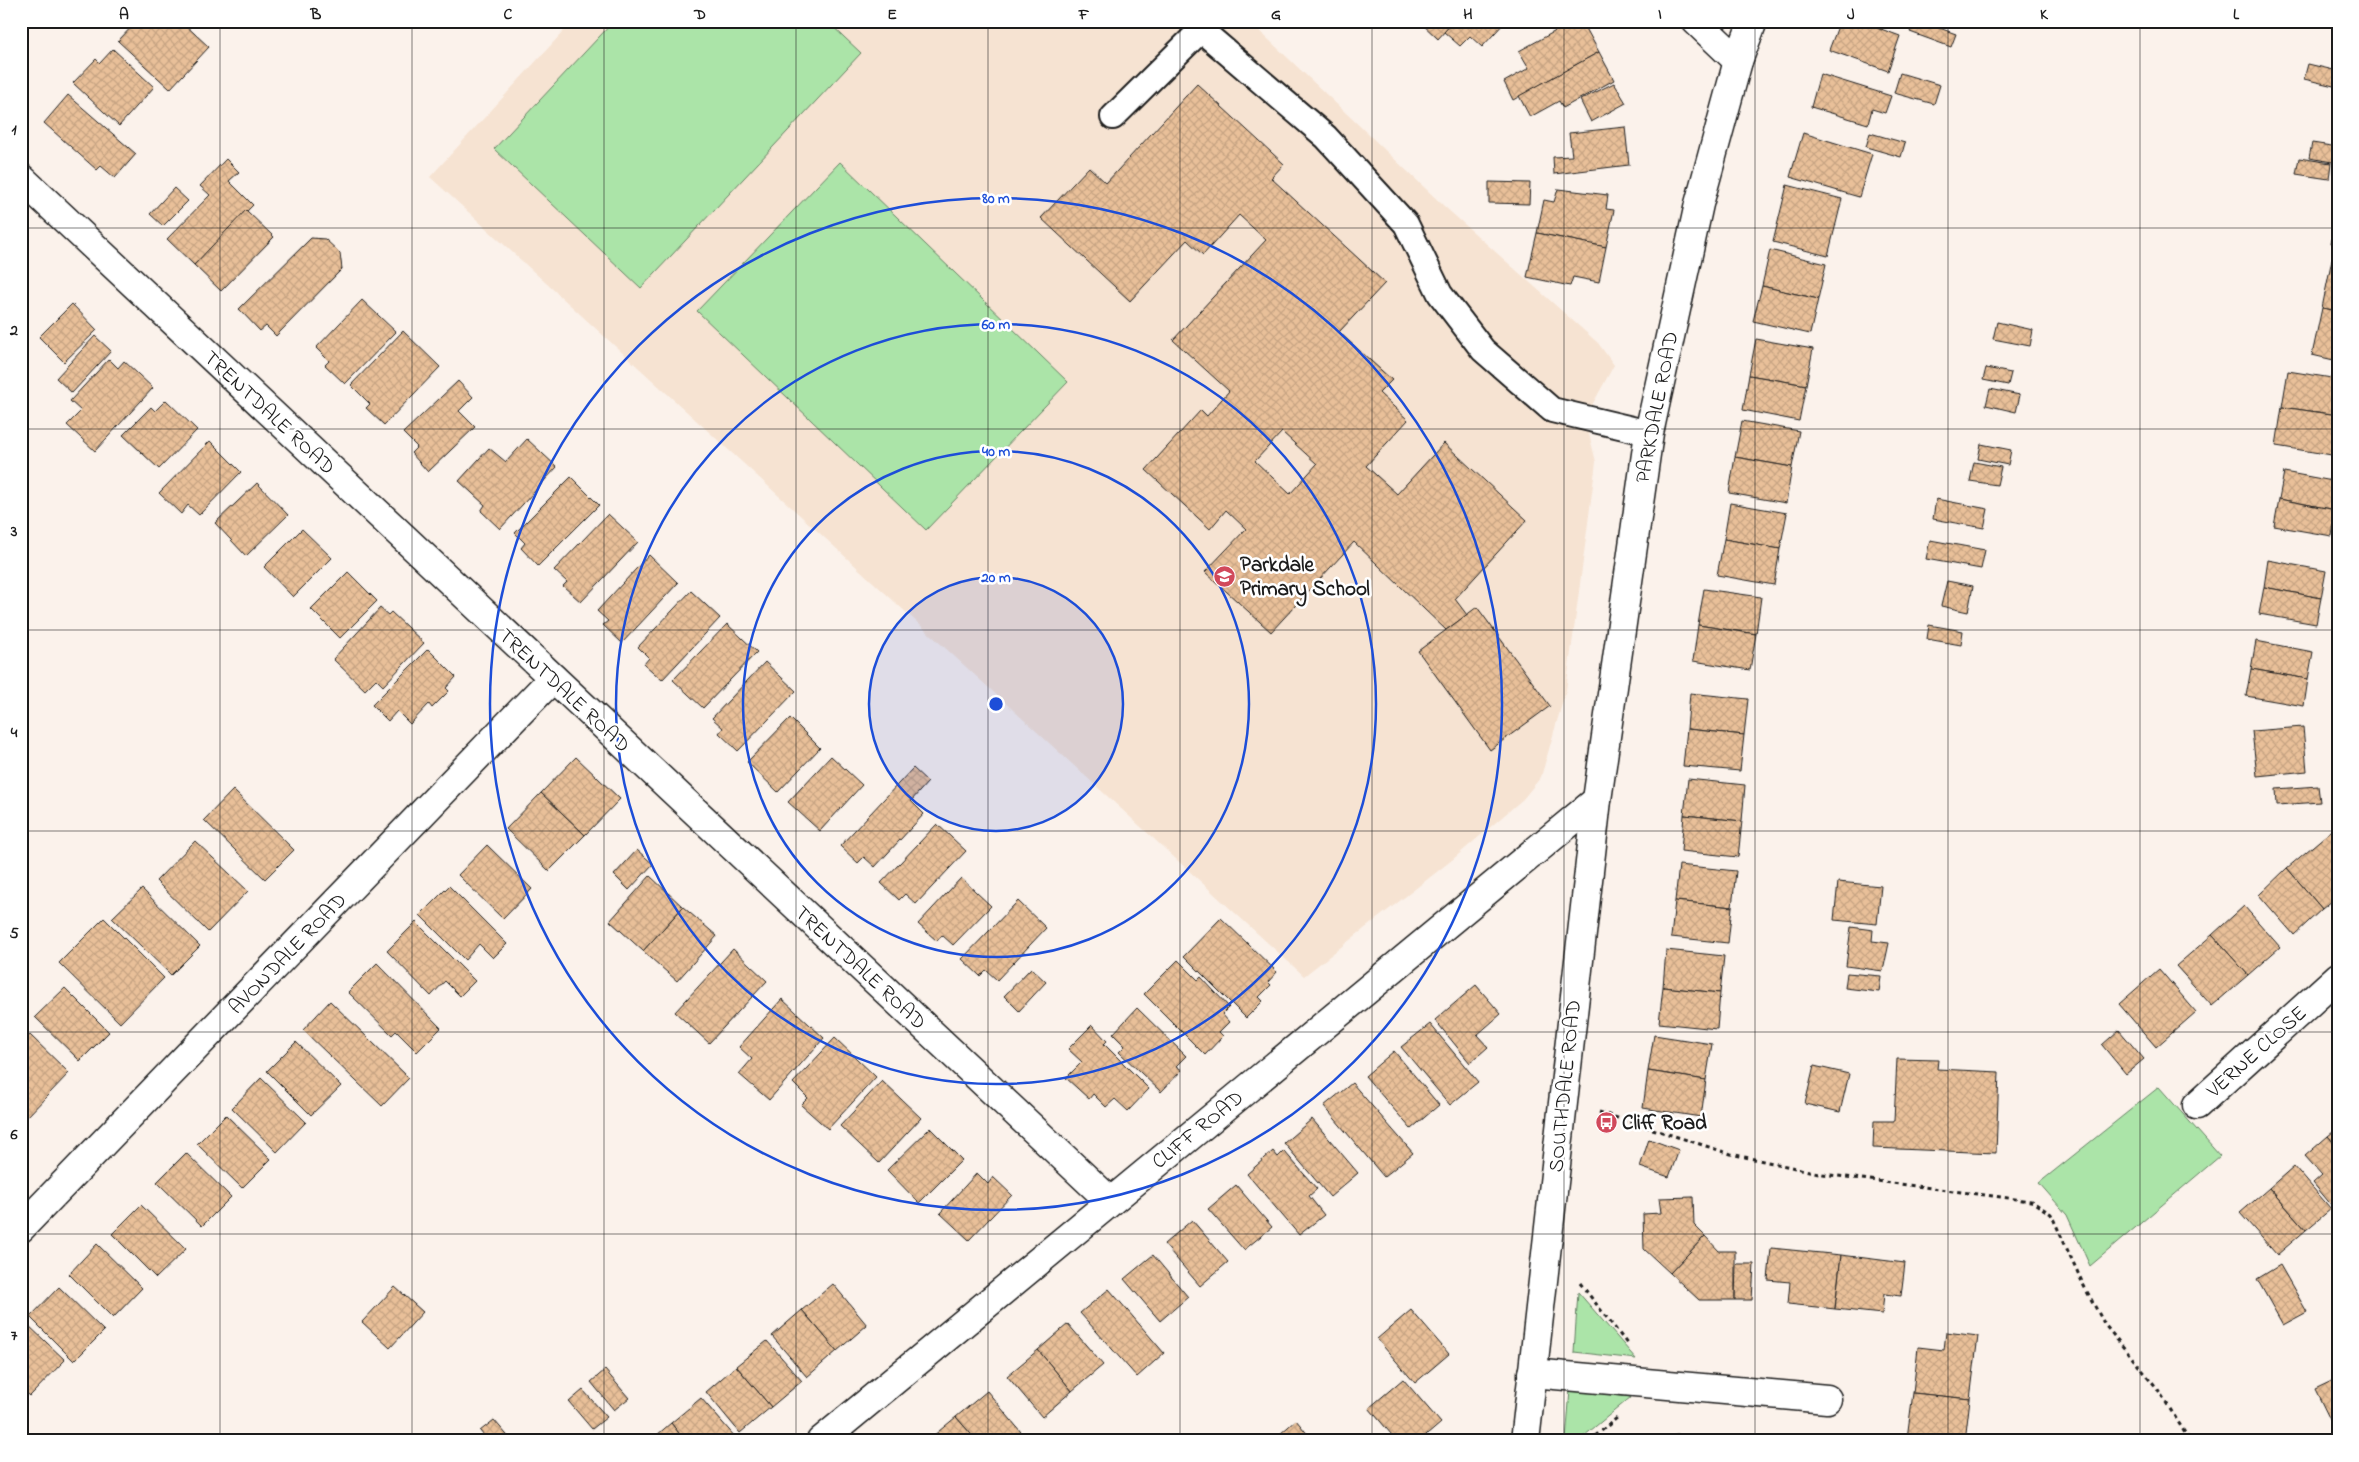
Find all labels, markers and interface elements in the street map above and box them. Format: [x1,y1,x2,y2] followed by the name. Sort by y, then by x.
[119,3,129,27] text: A
[310,3,322,27] text: B
[504,3,513,27] text: C
[693,3,706,27] text: D
[887,3,897,27] text: E
[1078,3,1090,27] text: F
[1271,3,1281,27] text: G
[1463,3,1473,27] text: H
[1658,3,1662,27] text: I
[1847,3,1855,27] text: J
[2040,3,2049,27] text: K
[2233,3,2240,27] text: L
[11,118,17,142] text: 1
[981,188,1010,210] text: 80 m
[981,314,1011,336] text: 60 m
[9,319,18,343] text: 2
[1629,329,1687,486] street label: PARKDALE ROAD
[196,344,341,483] street label: TRENTDALE ROAD
[981,441,1010,463] text: 40 m
[10,520,18,544] text: 3
[1240,551,1370,607] place label: Parkdale Primary School
[1212,564,1236,588] school or university icon: Parkdale Primary School
[980,567,1011,589] text: 20 m
[491,622,636,761] street label: TRENTDALE ROAD
[987,695,1005,713] centre of rings
[10,721,18,745] text: 4
[222,887,354,1022] street label: AVONDALE ROAD
[787,899,932,1038] street label: TRENTDALE ROAD
[9,922,19,946] text: 5
[1542,999,1590,1174] street label: SOUTHDALE ROAD
[2200,999,2314,1106] street label: VERNE CLOSE
[1146,1084,1251,1177] street label: CLIFF ROAD
[1622,1109,1707,1139] place label: Cliff Road
[1594,1110,1618,1134] bus stop icon: Cliff Road
[9,1123,18,1147] text: 6
[11,1324,18,1348] text: 7

